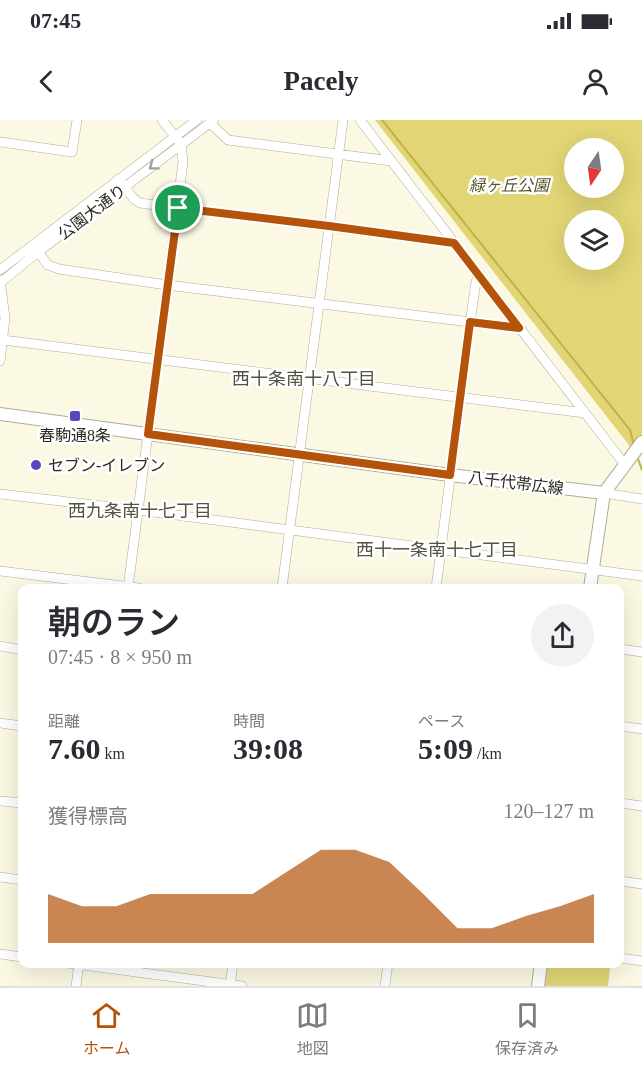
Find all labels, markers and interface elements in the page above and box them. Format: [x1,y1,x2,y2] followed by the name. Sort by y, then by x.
[30,8,81,33] text: 07:45
[30,65,63,98] icon: back
[579,65,612,98] icon: person
[284,66,358,96] text: Pacely
[564,138,624,198] north arrow
[564,138,624,270] map controls
[149,158,160,169] one-way arrow
[469,177,551,194] park label: 緑ヶ丘公園
[55,181,129,243] street label: 公園大通り
[152,182,203,233] pin
[161,191,194,224] icon: arrive
[564,210,624,270] button: layers
[232,369,376,389] district label: 西十条南十八丁目
[68,409,82,423] marker: 春駒通8条
[39,427,111,444] place label: 春駒通8条
[48,457,165,474] place label: セブン-イレブン
[29,458,43,472] marker: セブン-イレブン
[467,469,565,497] street label: 八千代帯広線
[68,501,212,521] district label: 西九条南十七丁目
[356,540,518,560] district label: 西十一条南十七丁目
[531,604,594,667] button: share
[48,605,180,641] text: 朝のラン
[48,646,192,668] text: 07:45 · 8 × 950 m
[48,713,80,730] text: 距離
[233,713,265,730] text: 時間
[418,713,465,730] text: ペース
[48,732,101,765] text: 7.60
[233,732,303,765] text: 39:08
[418,732,473,765] text: 5:09
[101,745,125,762] text: km
[473,745,502,762] text: /km
[503,800,594,822] text: 120–127 m
[48,805,128,827] text: 獲得標高
[83,999,130,1059] tab: ホーム
[296,999,329,1059] tab: 地図
[495,999,559,1059] tab: 保存済み

